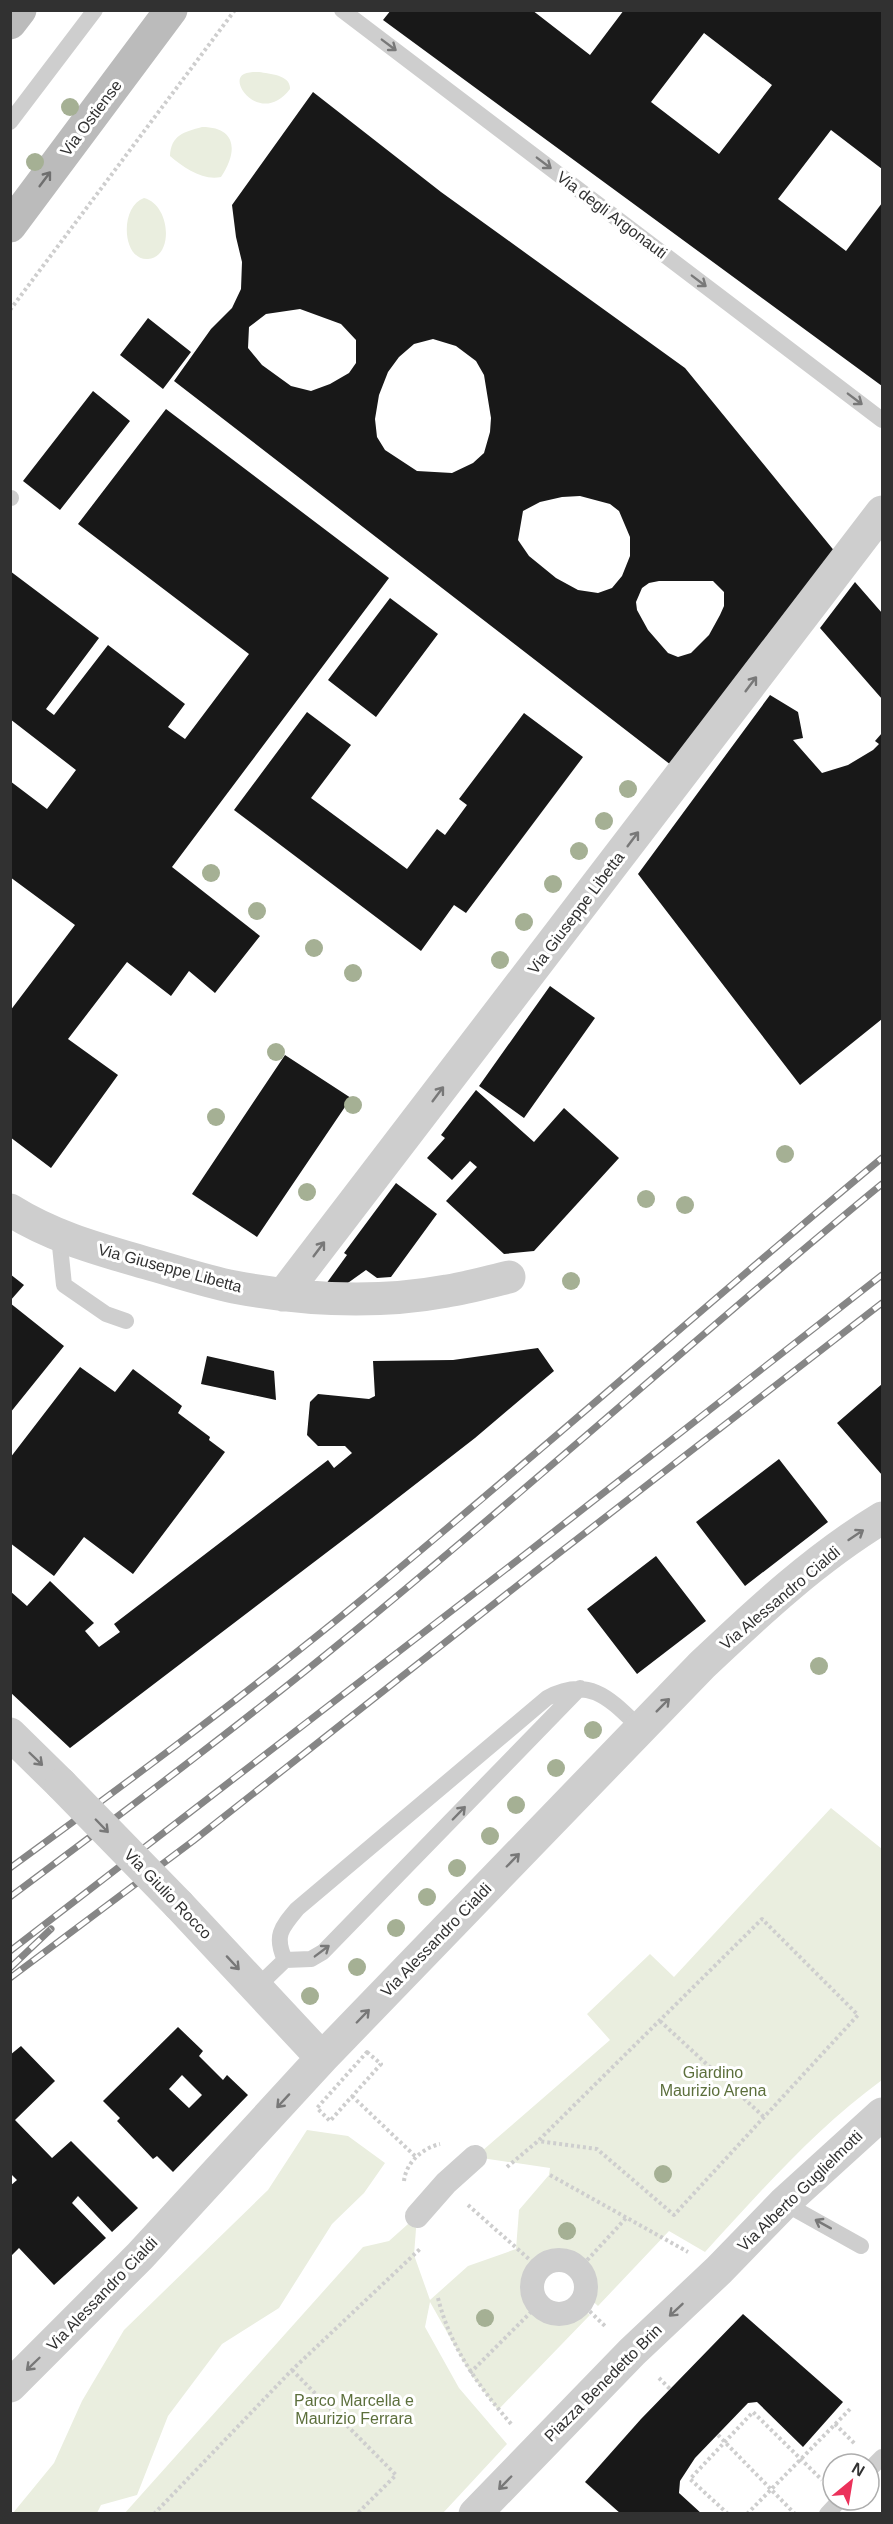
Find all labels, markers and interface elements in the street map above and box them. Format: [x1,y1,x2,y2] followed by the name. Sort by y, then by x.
[380,39,396,52] one-way arrow
[57,77,125,159] street label: Via Ostiense
[536,156,552,169] one-way arrow
[554,168,670,262] street label: Via degli Argonauti
[39,171,52,187] one-way arrow
[691,275,707,287] one-way arrow
[846,393,862,405] one-way arrow
[745,676,758,692] one-way arrow
[626,831,639,847] one-way arrow
[525,849,627,977] street label: Via Giuseppe Libetta
[431,1086,444,1102] one-way arrow
[96,1241,244,1295] street label: Via Giuseppe Libetta
[313,1241,325,1257] one-way arrow
[848,1529,864,1541] one-way arrow
[717,1543,843,1653] street label: Via Alessandro Cialdi
[656,1698,671,1713] one-way arrow
[28,1752,43,1766] one-way arrow
[451,1805,466,1820] one-way arrow
[94,1818,109,1833] one-way arrow
[121,1846,215,1942] street label: Via Giulio Rocco
[506,1853,520,1868] one-way arrow
[377,1880,495,2000] street label: Via Alessandro Cialdi
[314,1945,330,1958] one-way arrow
[226,1955,240,1970] one-way arrow
[356,2008,370,2023] one-way arrow
[660,2064,766,2099] park label: Giardino Maurizio Arena
[275,2093,290,2108] one-way arrow
[734,2127,866,2255] street label: Via Alberto Guglielmotti
[814,2218,832,2229] one-way arrow
[43,2234,161,2354] street label: Via Alessandro Cialdi
[669,2303,684,2317] one-way arrow
[541,2321,665,2445] street label: Piazza Benedetto Brin
[26,2357,41,2371] one-way arrow
[294,2392,414,2427] park label: Parco Marcella e Maurizio Ferrara
[821,2452,881,2512] north arrow
[849,2459,868,2480] text: N
[498,2475,513,2490] one-way arrow

